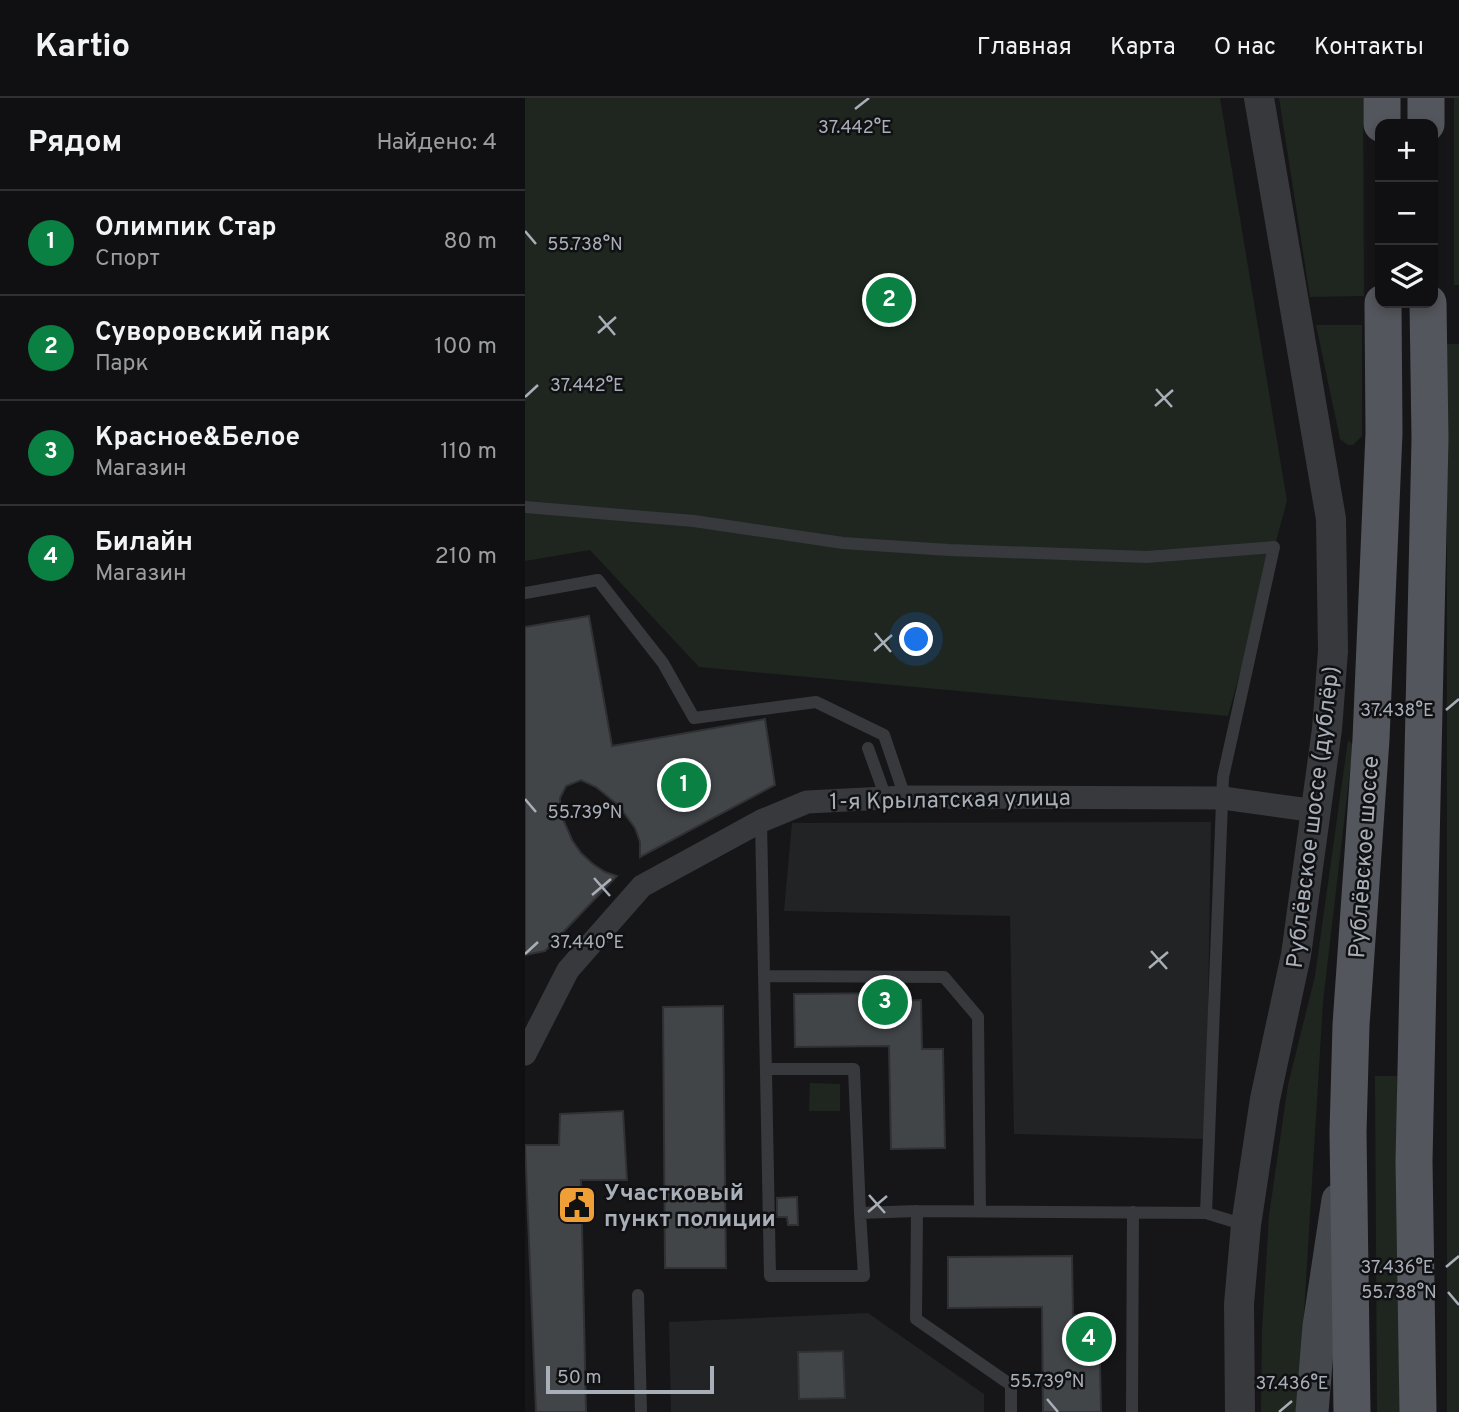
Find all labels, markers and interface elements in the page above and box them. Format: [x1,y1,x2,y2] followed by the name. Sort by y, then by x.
[35,27,130,69] text: Kartio
[977,33,1072,63] text: Главная
[1110,33,1176,63] text: Карта
[1214,33,1276,63] text: О нас
[1314,33,1424,63] text: Контакты
[818,117,892,140] text: 37.442°E
[1375,119,1438,308] map controls
[1375,119,1438,182] button: +
[28,125,122,162] text: Рядом
[376,129,497,158] text: Найдено: 4
[1375,182,1438,245] button: −
[95,212,276,245] text: Олимпик Стар
[46,228,56,257] text: 1
[444,228,497,257] text: 80 m
[547,234,623,257] text: 55.738°N
[95,245,160,274] text: Спорт
[1375,245,1438,308] button: layers
[866,274,912,326] pin: 2
[95,317,331,350] text: Суворовский парк
[44,333,58,362] text: 2
[434,333,497,362] text: 100 m
[95,350,149,379] text: Парк
[550,375,624,398] text: 37.442°E
[95,422,300,455] text: Красное&Белое
[44,438,58,467] text: 3
[440,438,497,467] text: 110 m
[95,455,187,484] text: Магазин
[95,527,193,560] text: Билайн
[44,543,58,572] text: 4
[435,543,497,572] text: 210 m
[95,560,187,589] text: Магазин
[899,622,933,656] your location
[1282,665,1347,970] street label: Рублёвское шоссе (дублёр)
[1360,700,1434,723] text: 37.438°E
[1344,755,1387,959] street label: Рублёвское шоссе
[661,759,707,811] pin: 1
[829,785,1071,818] street label: 1-я Крылатская улица
[547,802,623,825] text: 55.739°N
[550,932,624,955] text: 37.440°E
[862,976,908,1028] pin: 3
[604,1180,776,1235] place label: Участковый пункт полиции
[556,1184,598,1226] public building icon: Участковый пункт полиции
[1360,1257,1434,1280] text: 37.436°E
[1361,1282,1437,1305] text: 55.738°N
[1066,1313,1112,1365] pin: 4
[546,1363,714,1395] scale bar
[557,1366,602,1390] text: 50 m
[1009,1371,1085,1394] text: 55.739°N
[1255,1373,1329,1396] text: 37.436°E

